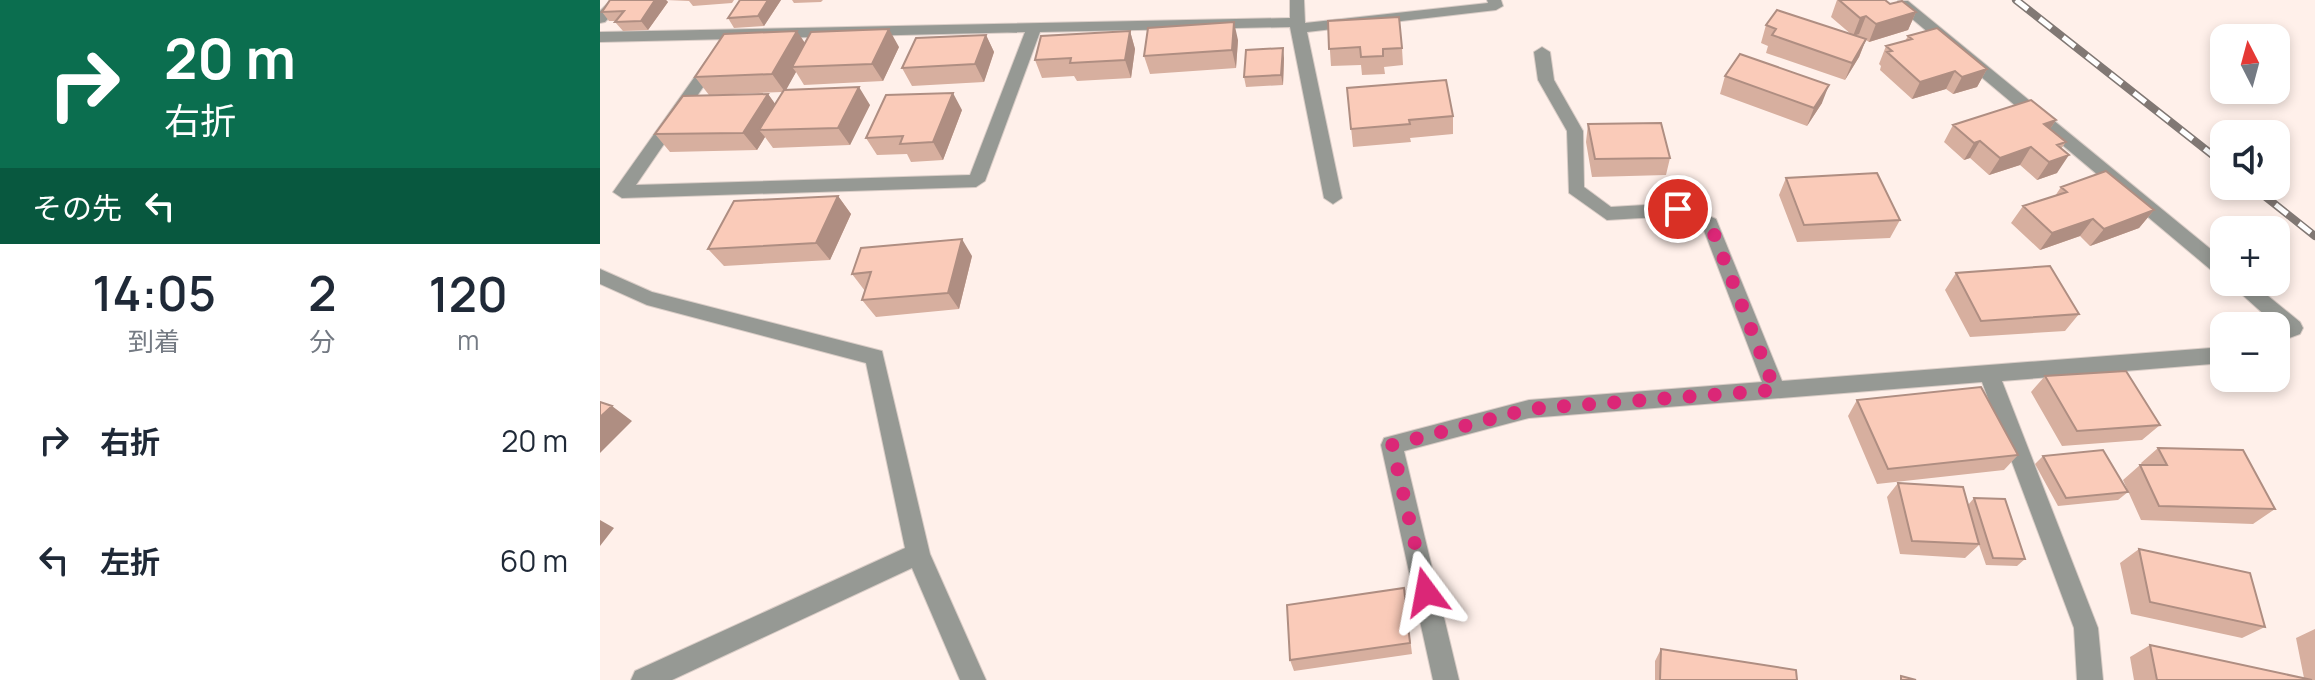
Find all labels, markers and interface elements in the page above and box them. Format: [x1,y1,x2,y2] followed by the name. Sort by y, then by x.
[164,19,296,96] text: 20 m
[2210,24,2290,104] north arrow
[2210,24,2290,392] map controls
[32,32,136,136] icon: right
[164,96,236,145] text: 右折
[2210,120,2290,200] button: sound
[1644,175,1712,243] pin
[138,184,182,228] icon: left
[32,187,122,228] text: その先
[1656,187,1700,231] icon: arrive
[2210,216,2290,296] button: +
[92,260,216,325] text: 14:05
[308,260,336,325] text: 2
[429,261,508,326] text: 120
[2210,312,2290,392] button: −
[457,322,479,358] text: m
[128,323,180,359] text: 到着
[309,323,335,359] text: 分
[32,418,76,462] icon: right
[501,420,568,461] text: 20 m
[100,421,160,462] text: 右折
[32,538,76,582] icon: left
[500,540,568,581] text: 60 m
[100,541,160,582] text: 左折
[1384,550,1468,634] position arrow

